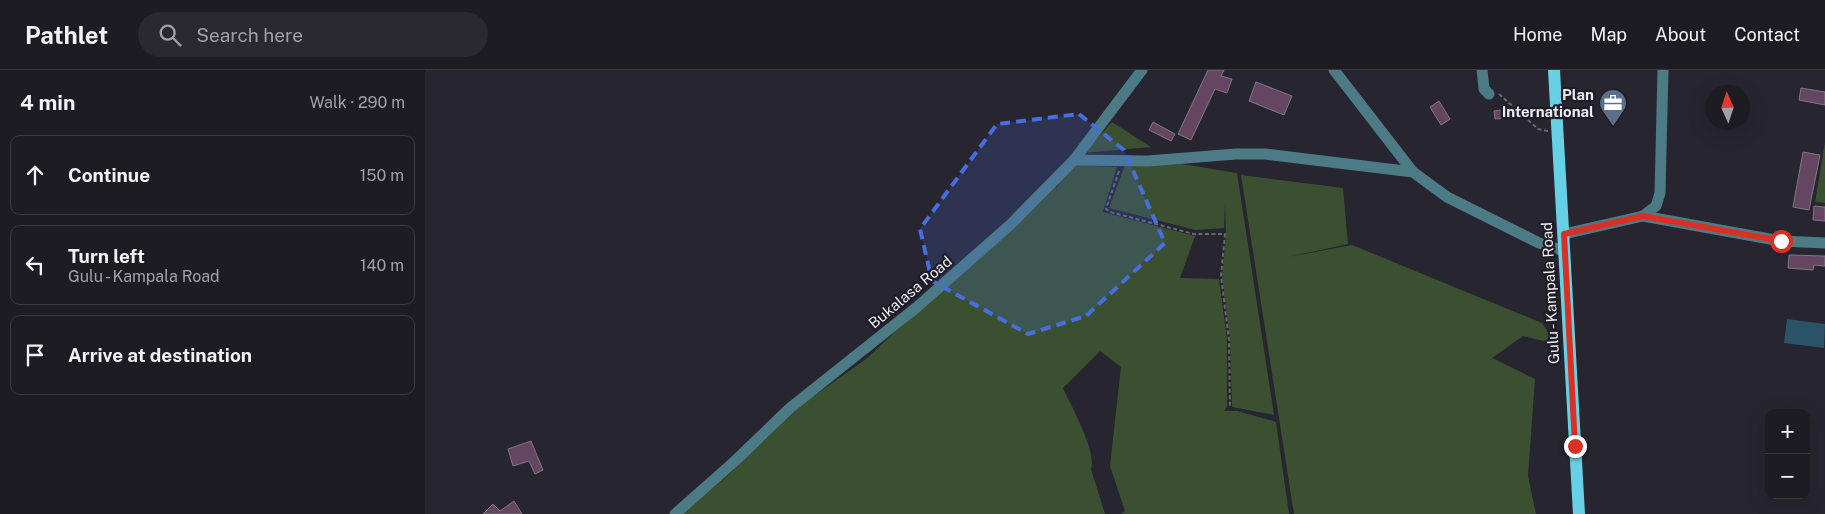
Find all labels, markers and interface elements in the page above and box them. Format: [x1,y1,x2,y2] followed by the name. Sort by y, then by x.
[138,12,488,57] search box
[25,21,108,49] text: Pathlet
[156,21,184,49] icon: search
[196,24,303,46] text: Search here
[1513,24,1563,45] text: Home
[1591,24,1627,45] text: Map
[1655,24,1706,45] text: About
[1734,24,1800,45] text: Contact
[1705,85,1750,130] north arrow
[1502,86,1594,120] place label: Plan International
[1598,88,1628,127] office icon: Plan International
[20,90,75,115] text: 4 min
[310,93,405,112] text: Walk · 290 m
[21,161,49,189] icon: ahead
[68,164,150,186] text: Continue
[360,166,404,185] text: 150 m
[1538,222,1562,364] street label: Gulu - Kampala Road
[1770,230,1793,253] route start
[68,245,145,267] text: Turn left
[21,251,49,279] icon: left
[865,252,955,332] street label: Bukalasa Road
[360,256,404,275] text: 140 m
[68,267,220,286] text: Gulu - Kampala Road
[21,341,49,369] icon: arrive
[68,344,252,366] text: Arrive at destination
[1765,409,1810,499] map controls
[1765,409,1810,454] button: +
[1564,435,1587,458] route end
[1765,454,1810,499] button: −

